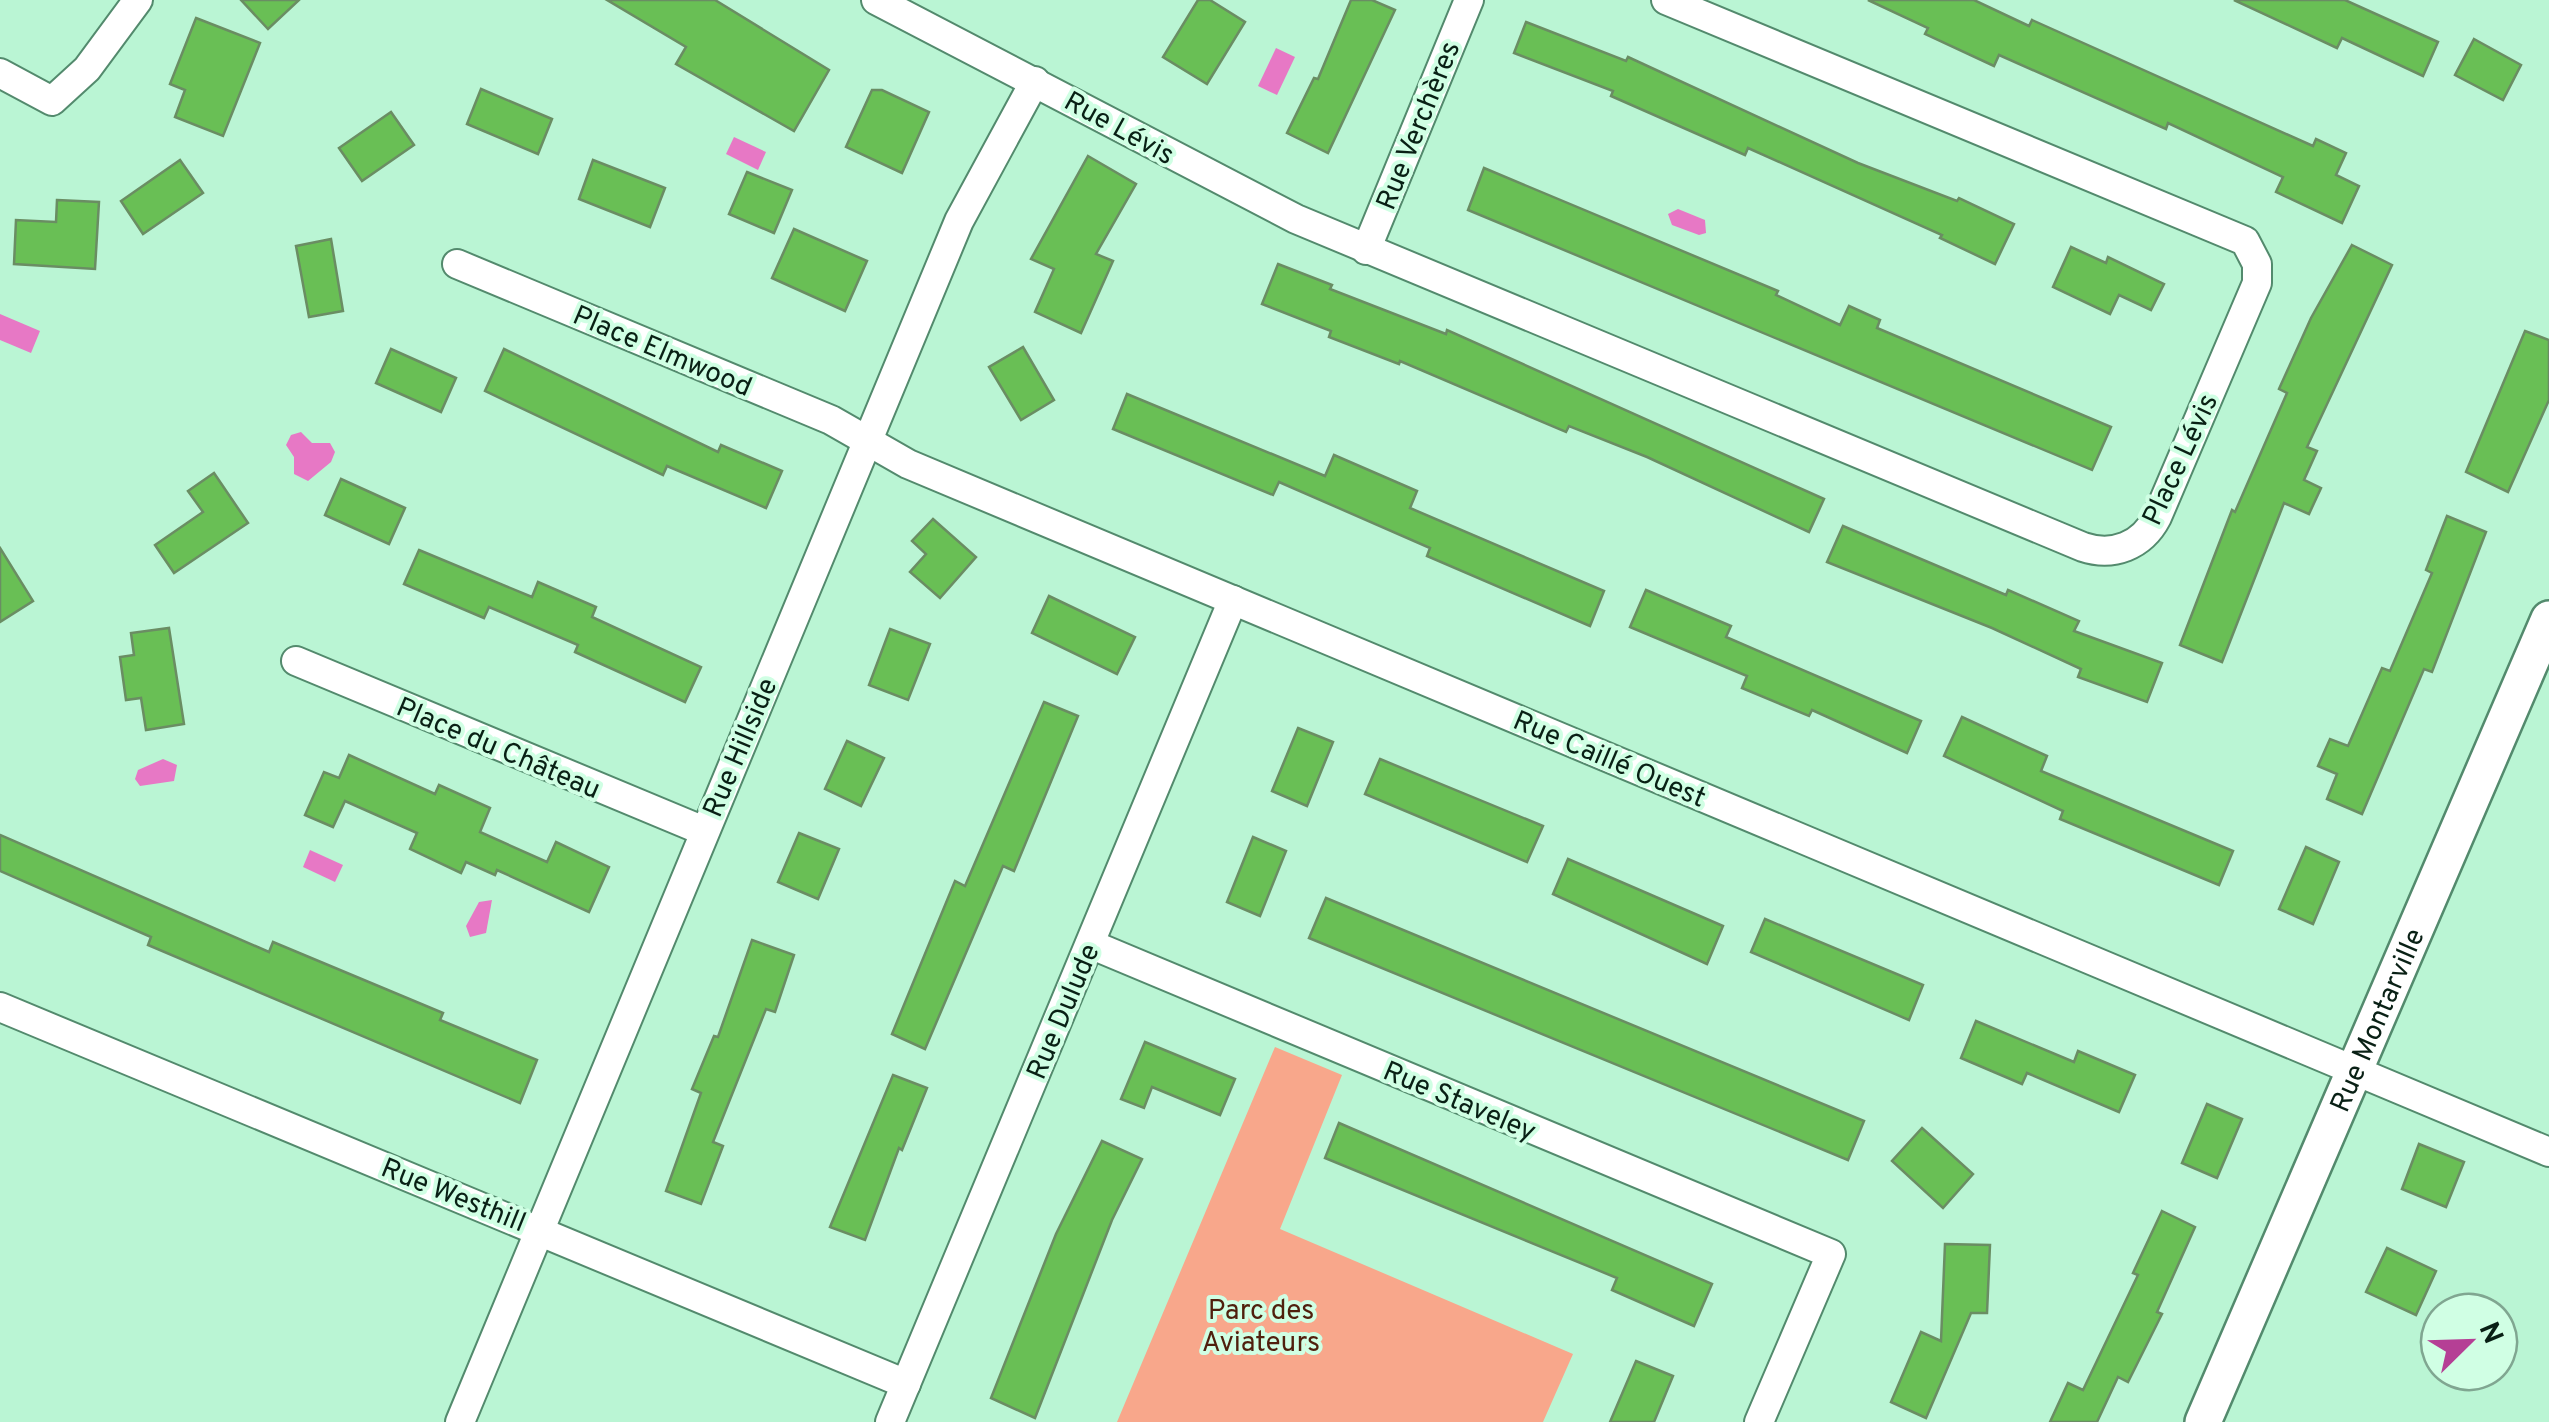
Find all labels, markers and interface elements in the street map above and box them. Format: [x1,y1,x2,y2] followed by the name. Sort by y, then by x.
[1370,36,1470,216] street label: Rue Verchères
[1057,85,1180,175] street label: Rue Lévis
[567,299,757,407] street label: Place Elmwood
[2136,389,2228,532] street label: Place Lévis
[696,673,787,823] street label: Rue Hillside
[390,691,605,809] street label: Place du Château
[1507,704,1711,818] street label: Rue Caillé Ouest
[2324,923,2435,1118] street label: Rue Montarville
[1020,939,1109,1086] street label: Rue Dulude
[1377,1054,1541,1151] street label: Rue Staveley
[375,1151,531,1242] street label: Rue Westhill
[2419,1292,2519,1392] north arrow
[1202,1294,1320,1362] park label: Parc des Aviateurs
[2469,1317,2510,1350] text: N

